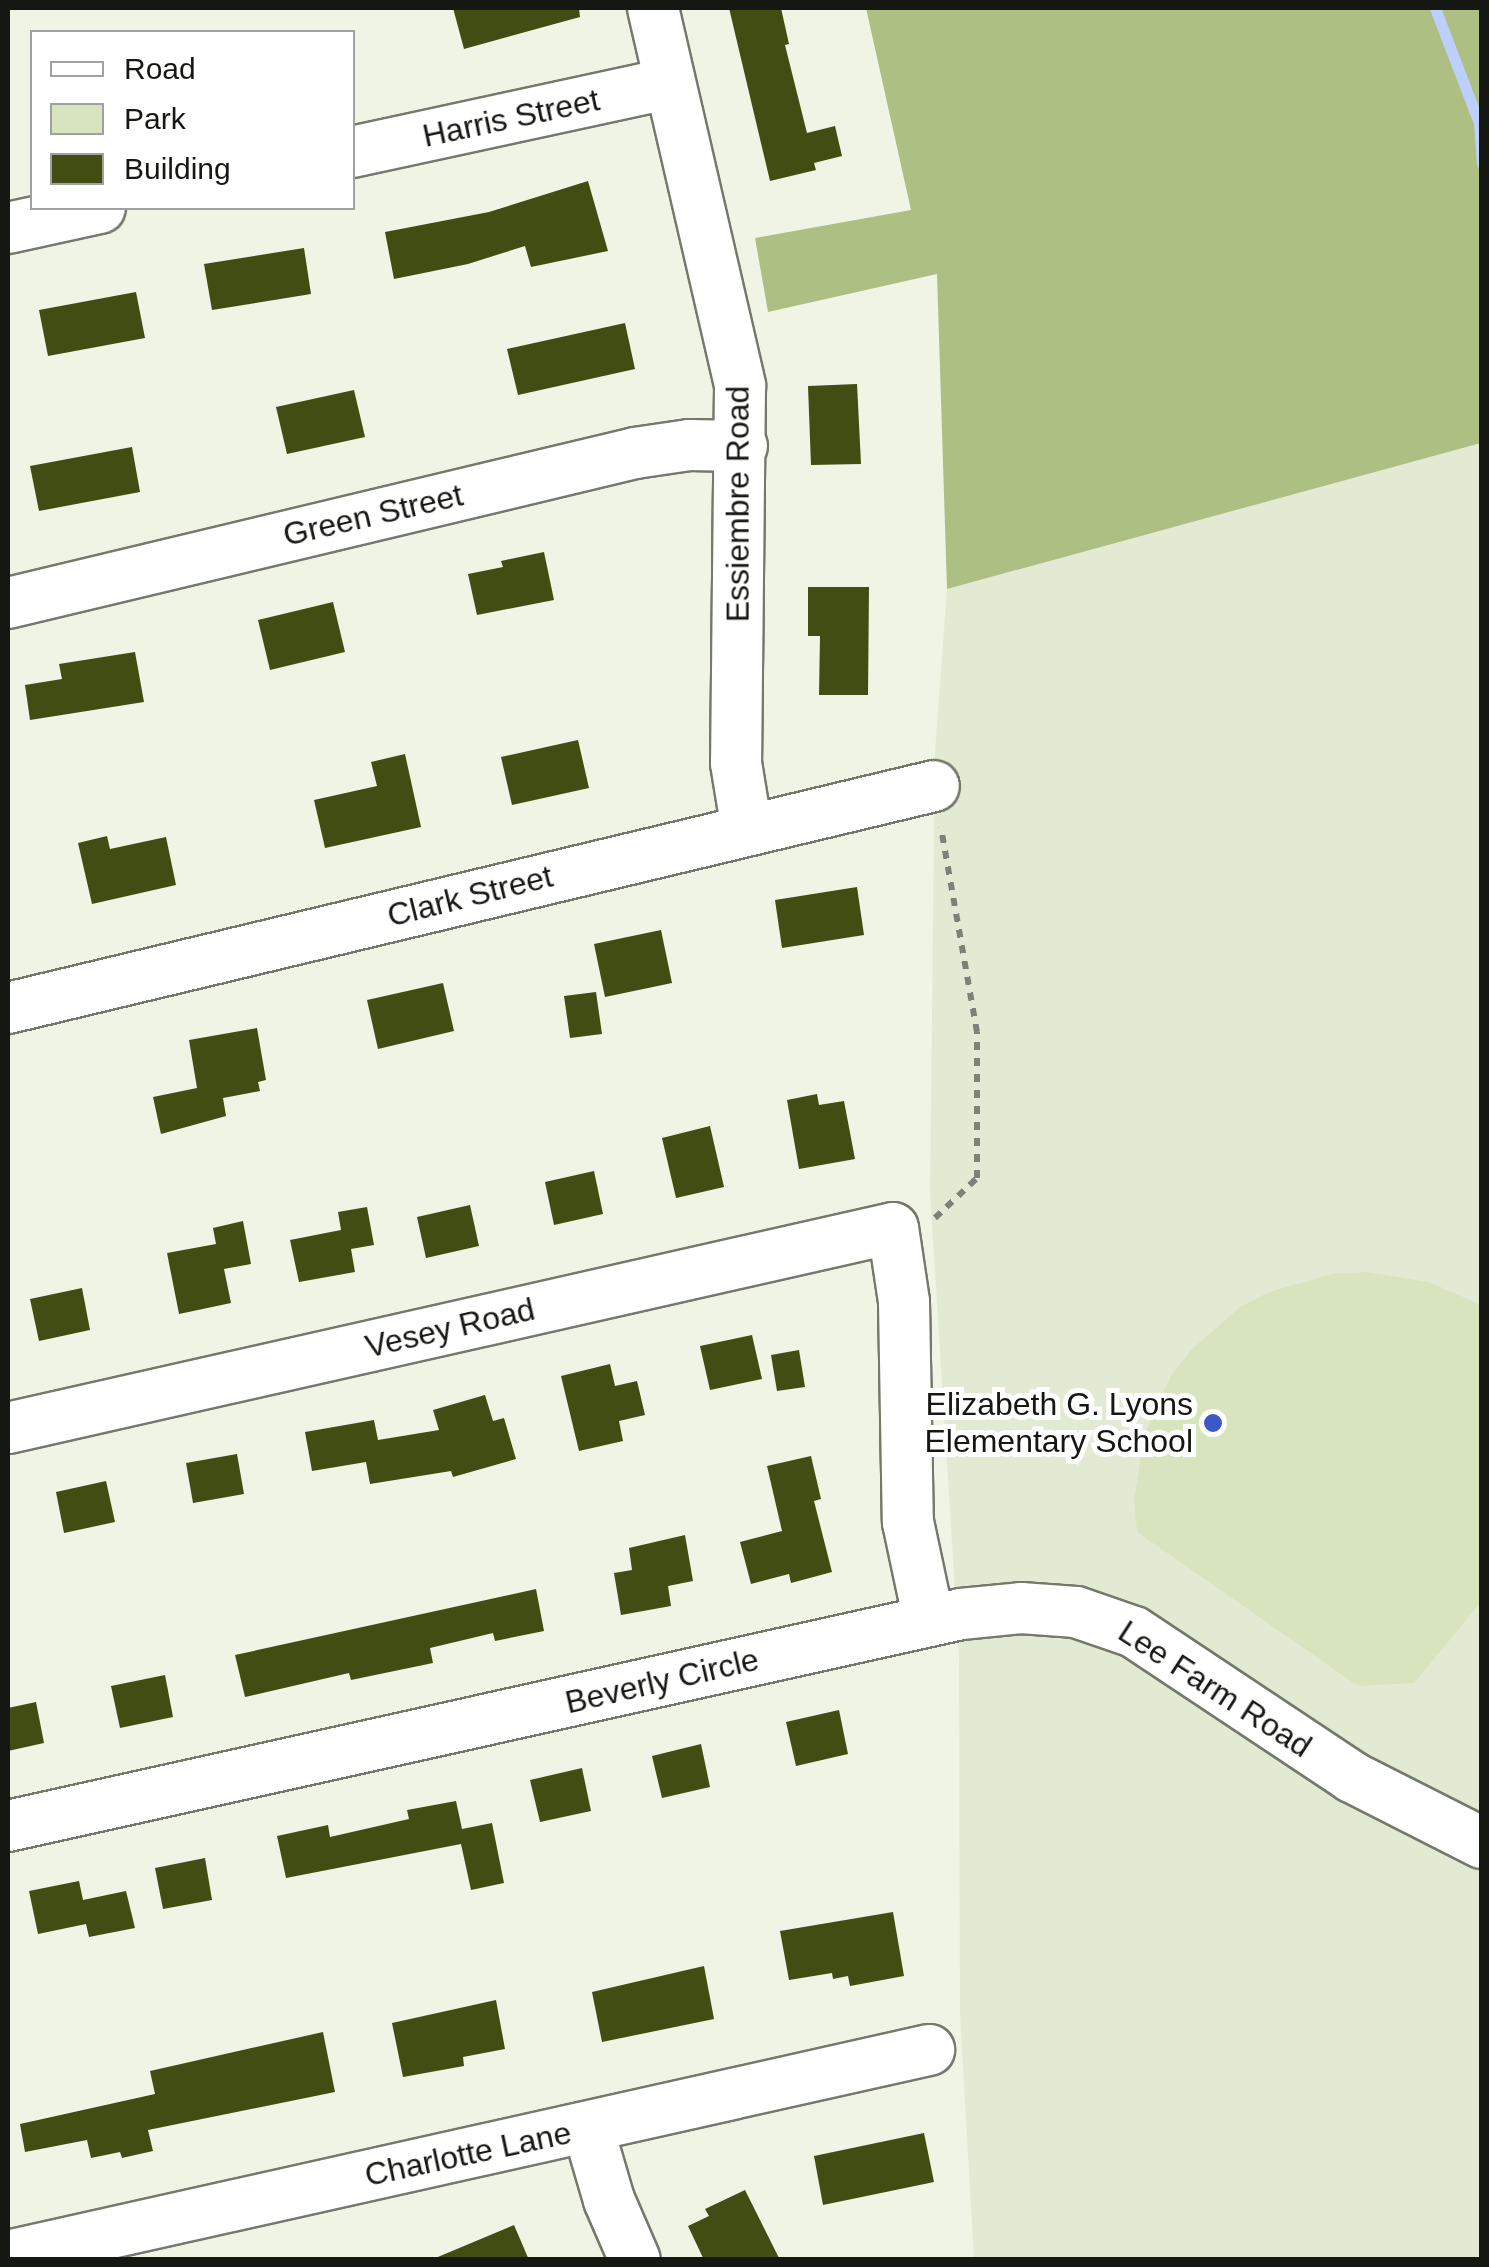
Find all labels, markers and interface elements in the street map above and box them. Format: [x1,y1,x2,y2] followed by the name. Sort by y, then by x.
[30,30,355,210] legend
[124,52,196,85] text: Road
[419,81,603,155] street label: Harris Street
[124,102,186,135] text: Park
[124,152,231,185] text: Building
[719,386,757,622] street label: Essiembre Road
[279,476,467,554] street label: Green Street
[383,857,557,935] street label: Clark Street
[362,1290,538,1366] street label: Vesey Road
[924,1386,1193,1461] place label: Elizabeth G. Lyons Elementary School
[1202,1412,1224,1434] marker: Elizabeth G. Lyons Elementary School
[1111,1612,1319,1766] street label: Lee Farm Road
[562,1640,762,1722] street label: Beverly Circle
[361,2113,575,2195] street label: Charlotte Lane

